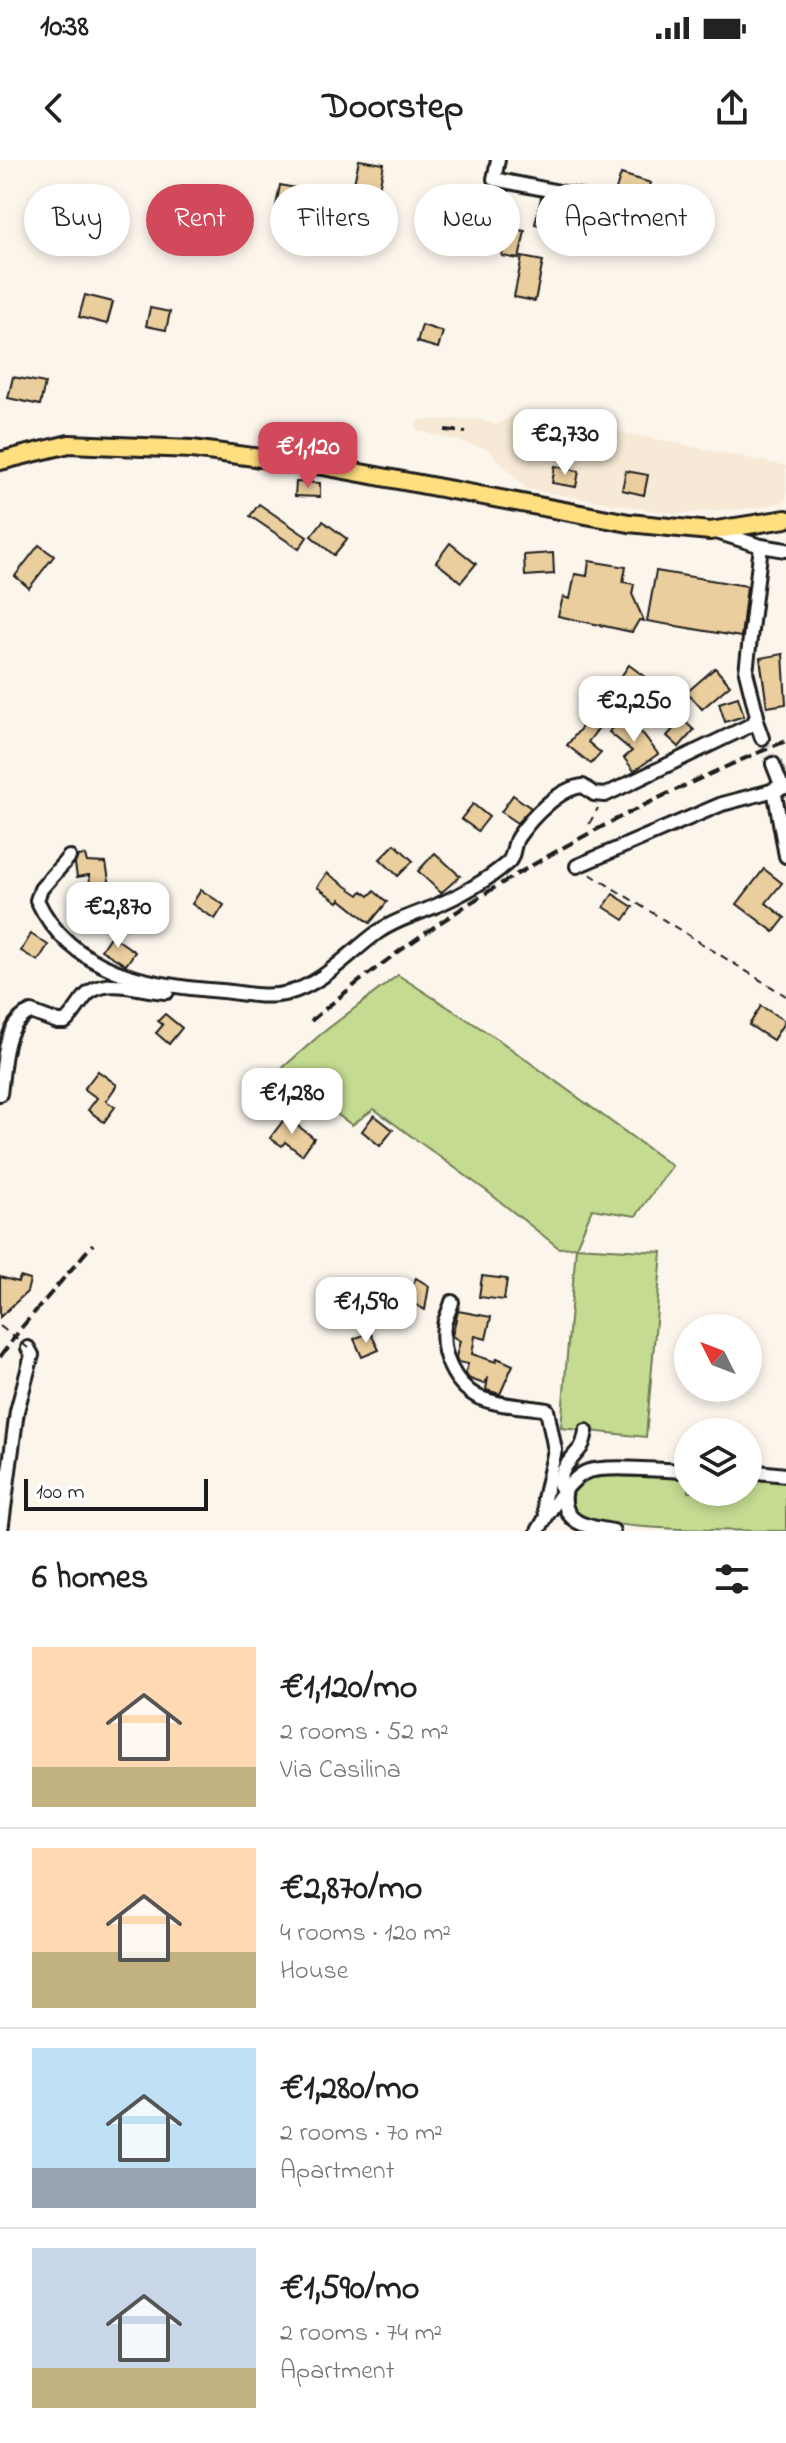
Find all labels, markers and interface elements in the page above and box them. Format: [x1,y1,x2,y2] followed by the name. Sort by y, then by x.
[40,6,89,50] text: 10:38
[322,82,464,135] text: Doorstep
[32,86,76,130] icon: back
[710,86,754,130] icon: share
[24,184,130,256] chip: Buy
[146,184,254,256] chip: Rent
[270,184,398,256] chip: Filters
[414,184,520,256] chip: New
[536,184,715,256] chip: Apartment
[500,409,630,477] pin: €2,730
[531,416,599,454] text: €2,730
[243,422,373,490] pin: €1,120
[276,429,340,467] text: €1,120
[569,676,699,744] pin: €2,250
[597,683,671,721] text: €2,250
[53,882,183,950] pin: €2,870
[84,889,152,927] text: €2,870
[227,1068,357,1136] pin: €1,280
[260,1075,324,1113] text: €1,280
[301,1277,431,1345] pin: €1,590
[334,1284,398,1322] text: €1,590
[674,1314,762,1402] north arrow
[674,1314,762,1506] map controls
[674,1418,762,1506] button: layers
[24,1475,208,1511] scale bar
[36,1477,85,1509] text: 100 m
[32,1554,148,1604] text: 6 homes
[710,1557,754,1601] icon: filters
[280,1664,417,1714] text: €1,120/mo
[96,1679,192,1775] icon: home
[280,1714,449,1752] text: 2 rooms · 52 m²
[280,1752,401,1790] text: Via Casilina
[280,1865,423,1915] text: €2,870/mo
[96,1880,192,1976] icon: home
[280,1915,451,1953] text: 4 rooms · 120 m²
[280,1953,348,1991] text: House
[280,2065,419,2115] text: €1,280/mo
[96,2080,192,2176] icon: home
[280,2115,443,2153] text: 2 rooms · 70 m²
[280,2153,394,2191] text: Apartment
[280,2265,419,2315] text: €1,590/mo
[96,2280,192,2376] icon: home
[280,2315,442,2353] text: 2 rooms · 74 m²
[280,2353,394,2391] text: Apartment

